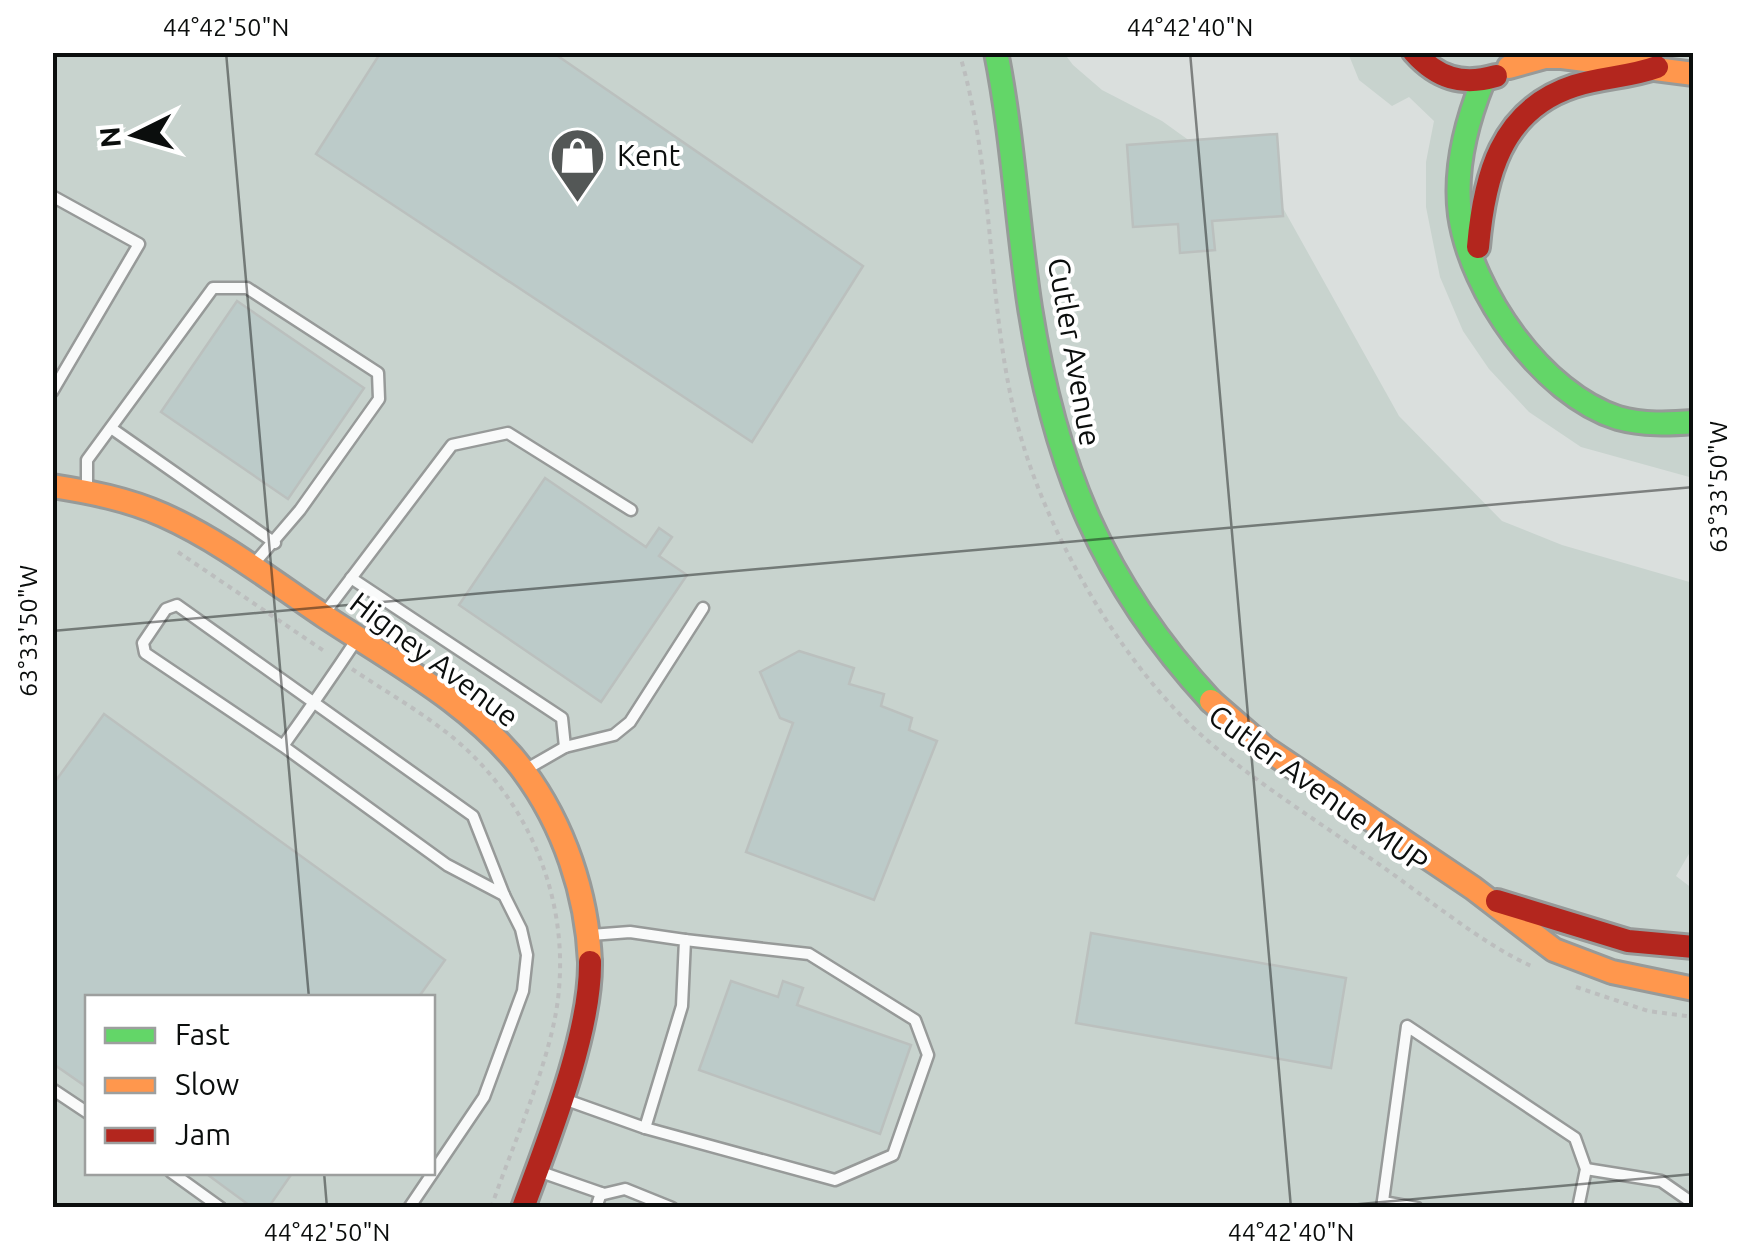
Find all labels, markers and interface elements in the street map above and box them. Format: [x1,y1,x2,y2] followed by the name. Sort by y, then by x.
[163,13,289,41] text: 44°42'50"N
[1127,13,1253,41] text: 44°42'40"N
[85,85,185,185] north arrow
[93,125,126,149] text: N
[548,126,608,205] shop icon: Kent
[617,138,681,172] place label: Kent
[1042,255,1108,449] street label: Cutler Avenue
[1704,421,1732,553] text: 63°33'50"W
[14,565,42,697] text: 63°33'50"W
[344,585,525,733] street label: Higney Avenue
[1203,697,1435,879] street label: Cutler Avenue MUP
[85,995,435,1175] legend
[175,1017,230,1051] text: Fast
[175,1067,239,1101] text: Slow
[175,1117,231,1151] text: Jam
[264,1218,390,1246] text: 44°42'50"N
[1228,1218,1354,1246] text: 44°42'40"N

